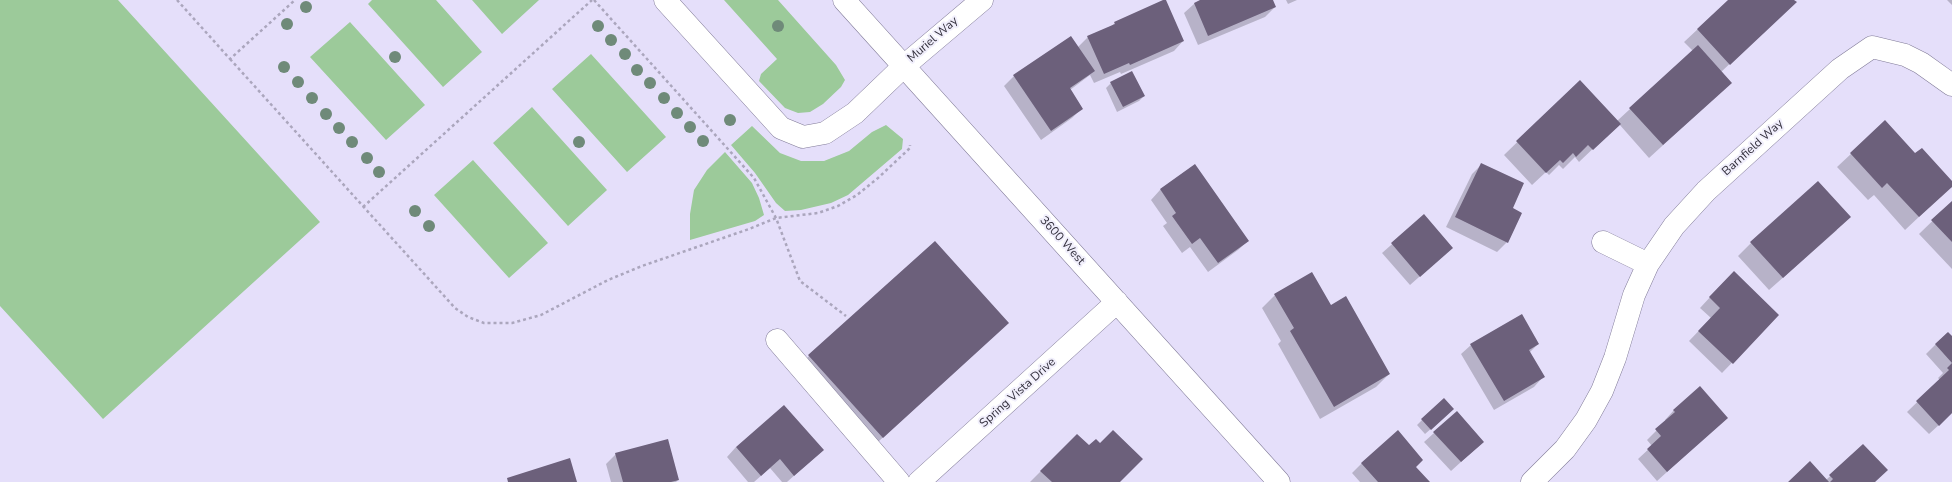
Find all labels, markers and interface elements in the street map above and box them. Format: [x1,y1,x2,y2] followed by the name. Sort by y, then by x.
[905,14,961,66] street label: Muriel Way
[1719,117,1787,179] street label: Barnfield Way
[1036,214,1088,268] street label: 3600 West
[977,355,1059,431] street label: Spring Vista Drive

